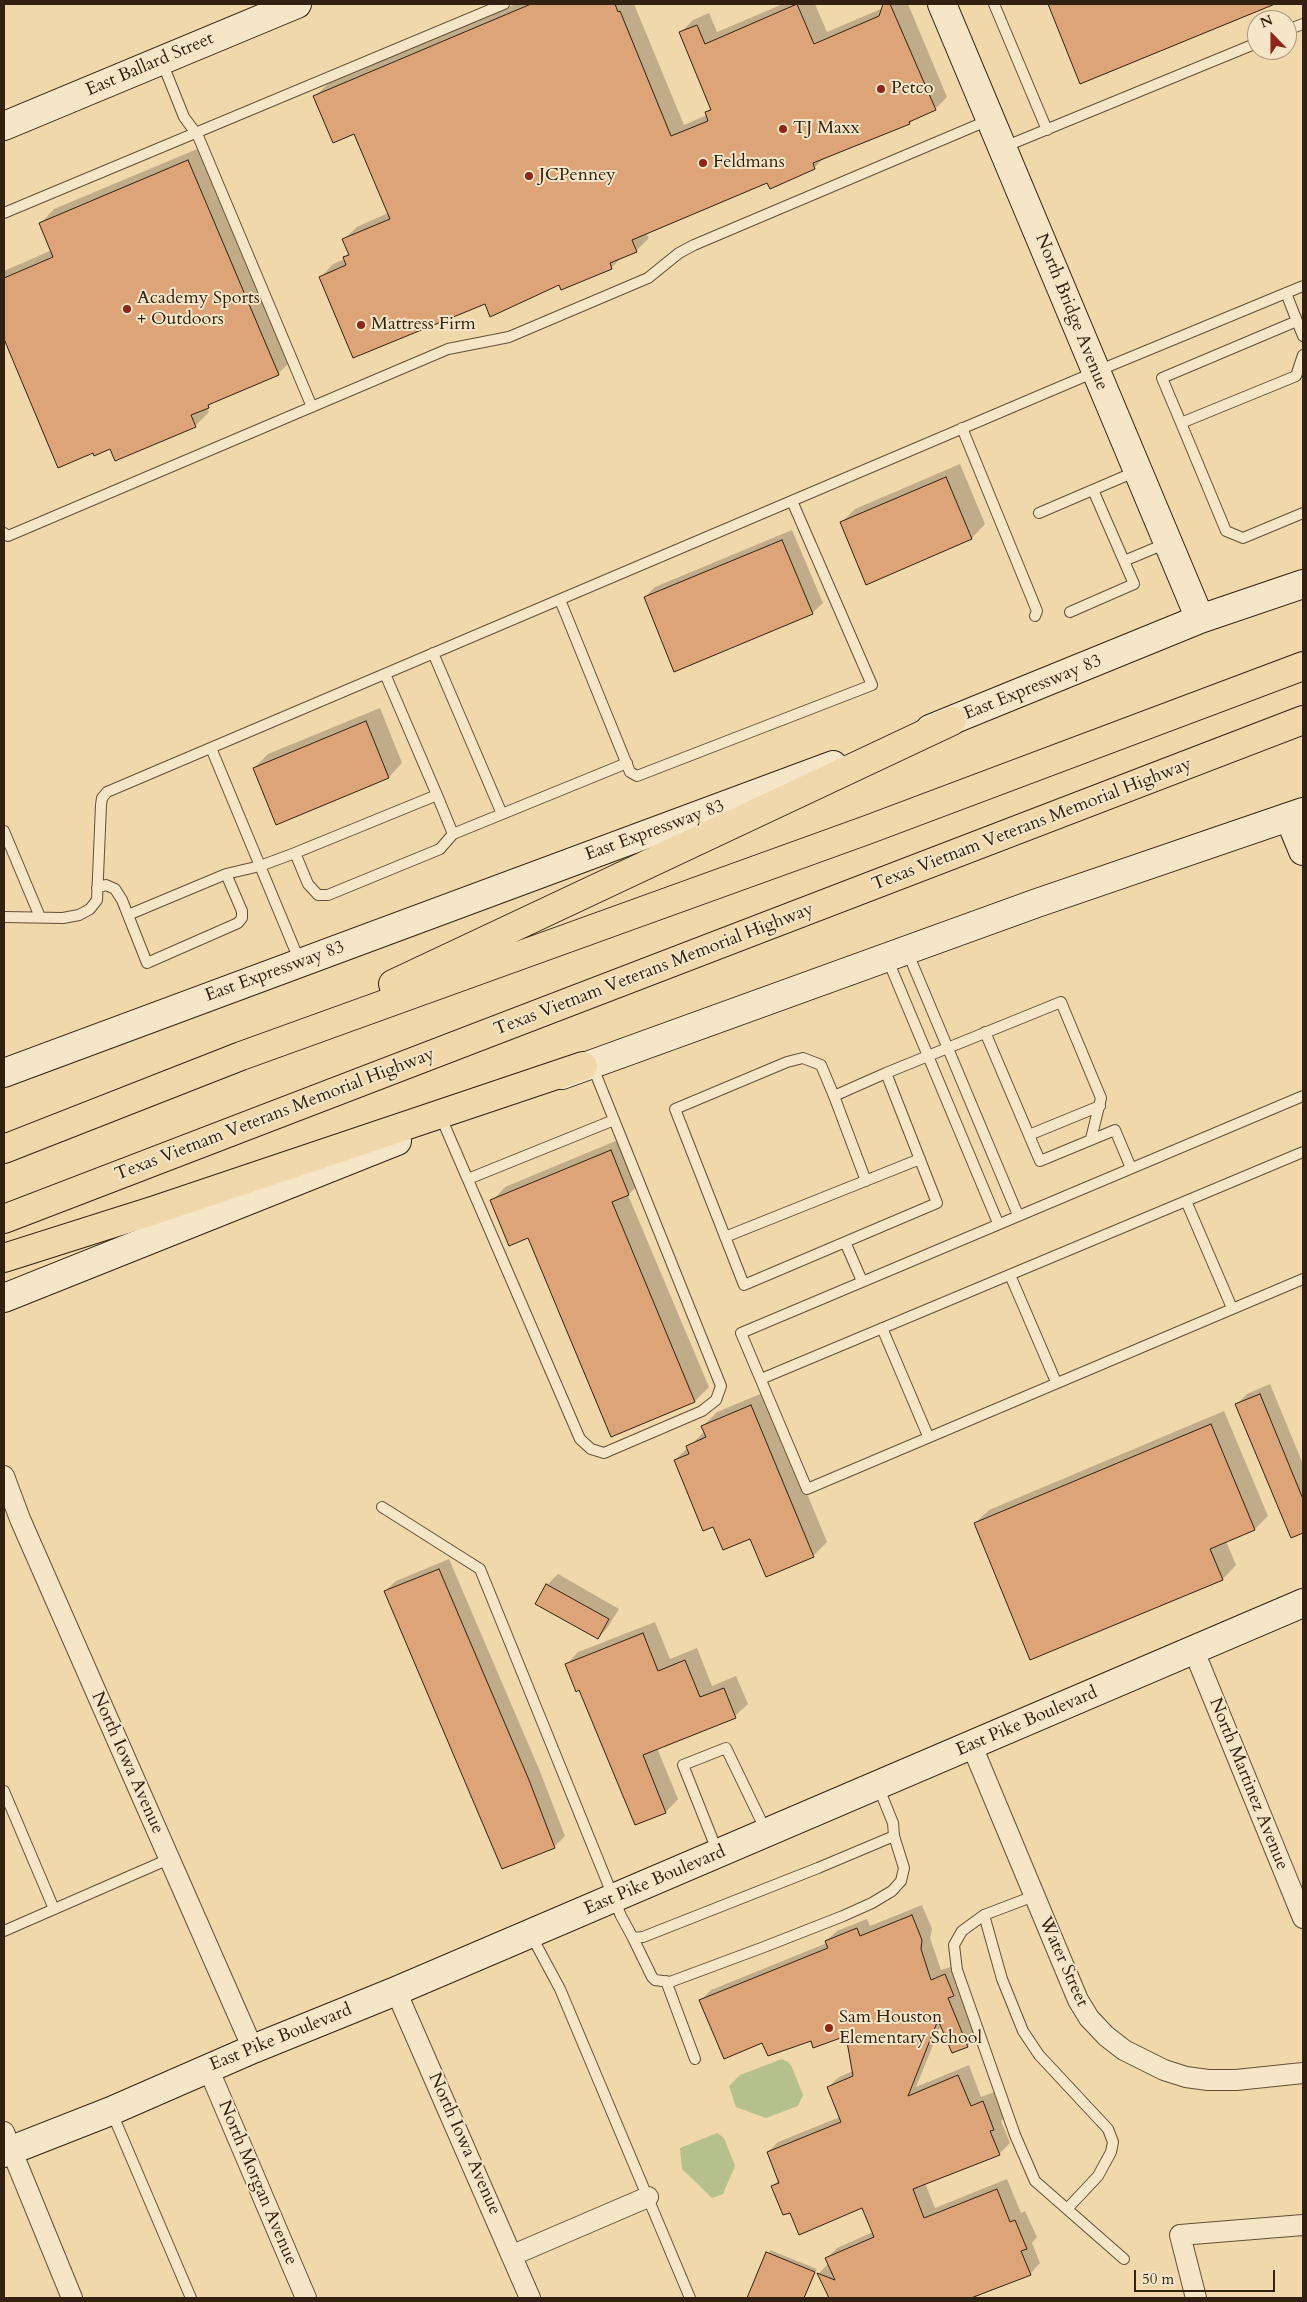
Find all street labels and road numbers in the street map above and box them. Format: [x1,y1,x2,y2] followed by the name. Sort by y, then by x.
[83,28,217,102] street label: East Ballard Street
[1030,231,1112,393] street label: North Bridge Avenue
[961,650,1105,726] street label: East Expressway 83
[869,754,1195,896] street label: Texas Vietnam Veterans Memorial Highway
[582,796,728,866] street label: East Expressway 83
[491,899,817,1041] street label: Texas Vietnam Veterans Memorial Highway
[202,937,348,1007] street label: East Expressway 83
[112,1044,438,1186] street label: Texas Vietnam Veterans Memorial Highway
[953,1682,1101,1762] street label: East Pike Boulevard
[86,1689,168,1837] street label: North Iowa Avenue
[1204,1695,1292,1873] street label: North Martinez Avenue
[581,1841,729,1921] street label: East Pike Boulevard
[1034,1914,1092,2010] street label: Water Street
[207,2000,355,2076] street label: East Pike Boulevard
[423,2070,505,2218] street label: North Iowa Avenue
[213,2098,301,2268] street label: North Morgan Avenue

